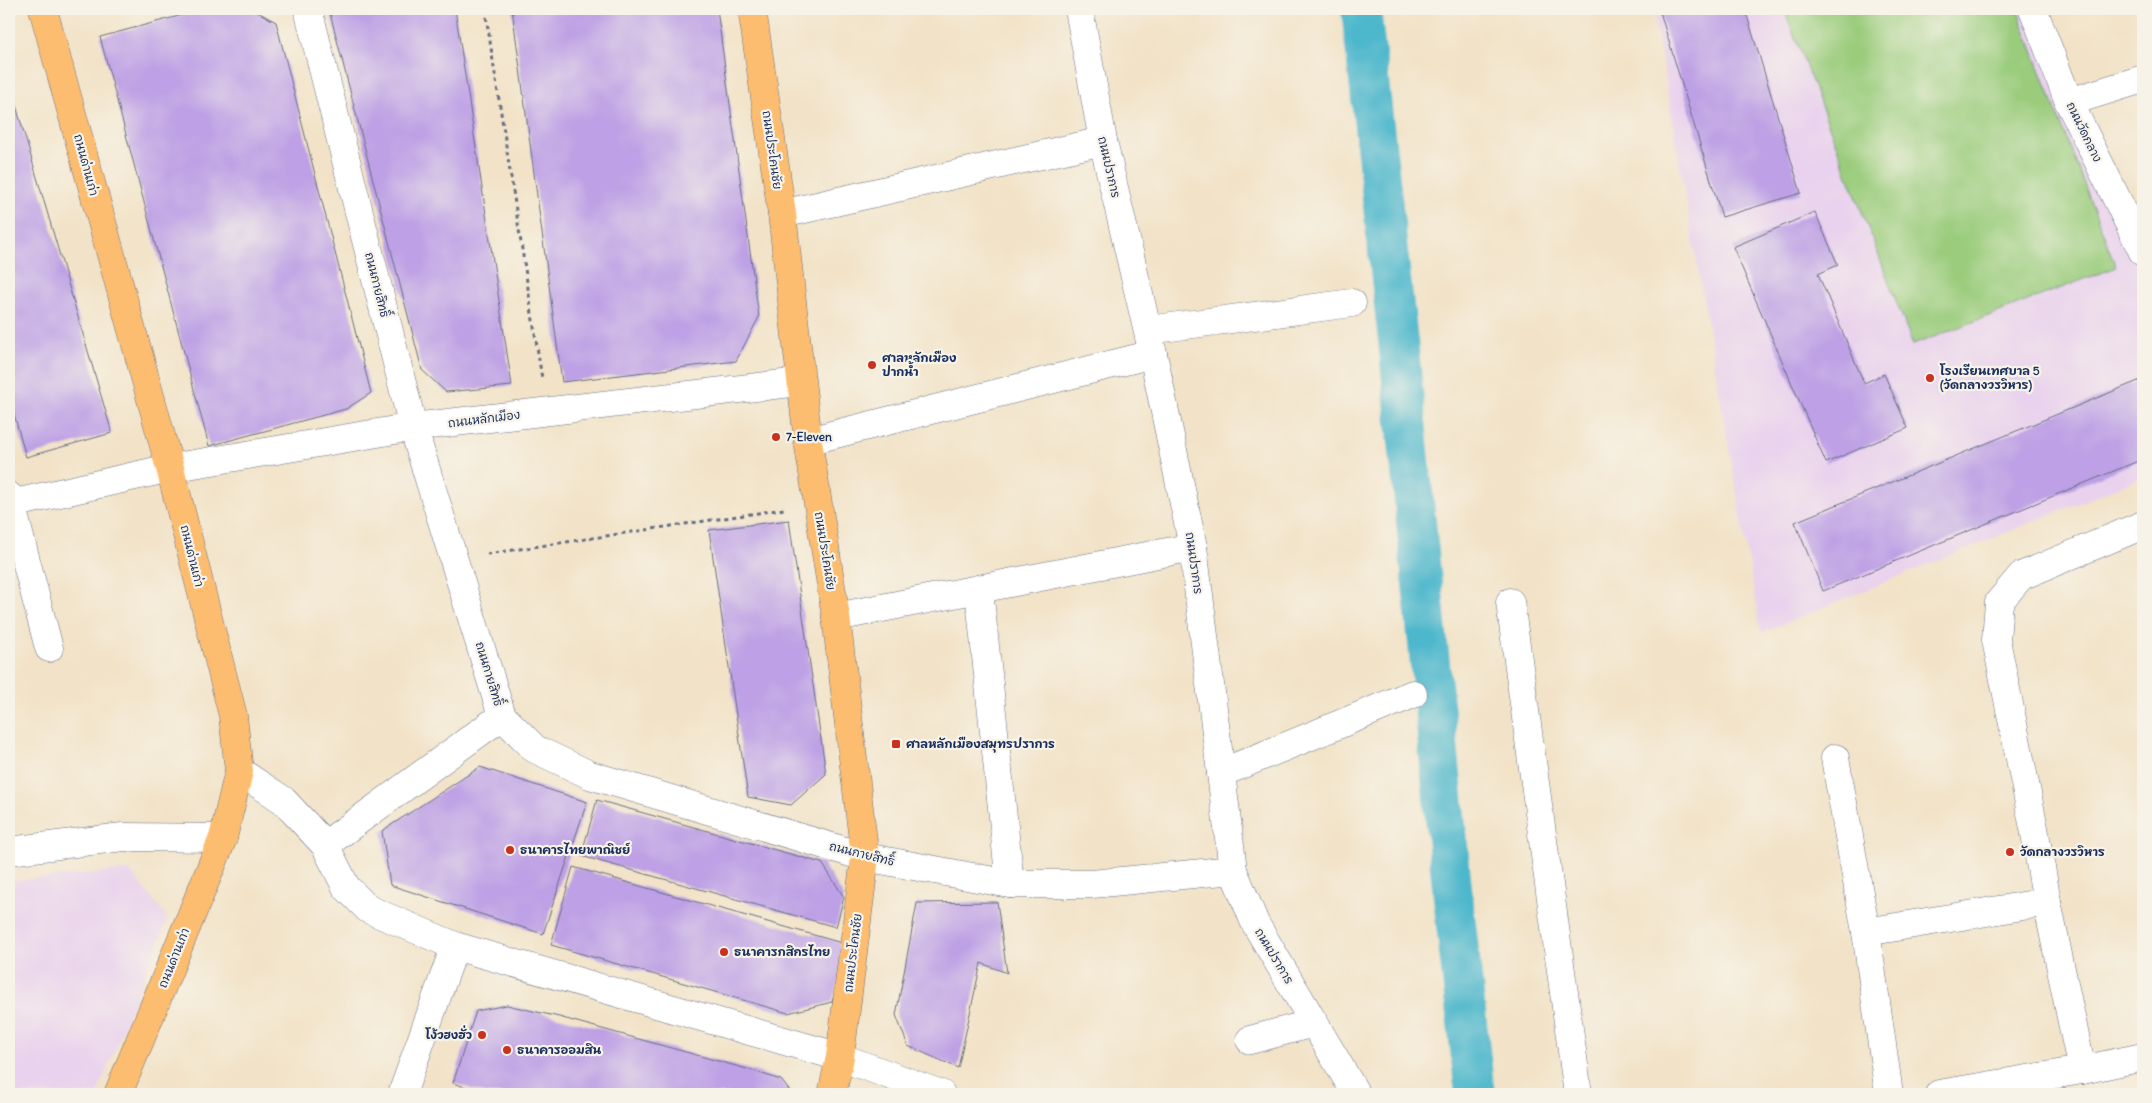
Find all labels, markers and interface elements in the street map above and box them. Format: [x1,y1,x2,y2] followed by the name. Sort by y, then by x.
[2063,99,2106,164] street label: ถนนวัดกลาง
[760,110,785,190] street label: ถนนประโคนชัย
[71,132,102,197] street label: ถนนด่านเก่า
[1095,135,1124,199] street label: ถนนปราการ
[362,250,396,319] street label: ถนนกายสิทธิ์
[882,350,957,379] place label: ศาลหลักเมือง ปากน้ำ
[866,359,878,371] marker: ศาลหลักเมือง ปากน้ำ
[1939,363,2040,393] place label: โรงเรียนเทศบาล 5 (วัดกลางวรวิหาร)
[1924,372,1936,384] marker: โรงเรียนเทศบาล 5 (วัดกลางวรวิหาร)
[447,407,521,430] street label: ถนนหลักเมือง
[786,429,832,444] place label: 7-Eleven
[770,431,782,443] marker: 7-Eleven
[812,511,839,591] street label: ถนนประโคนชัย
[178,523,207,588] street label: ถนนด่านเก่า
[1183,531,1206,595] street label: ถนนปราการ
[473,639,510,708] street label: ถนนกายสิทธิ์
[906,736,1055,753] place label: ศาลหลักเมืองสมุทรปราการ
[890,738,902,750] marker: ศาลหลักเมืองสมุทรปราการ
[828,835,897,869] street label: ถนนกายสิทธิ์
[520,842,630,857] place label: ธนาคารไทยพาณิชย์
[504,844,516,856] marker: ธนาคารไทยพาณิชย์
[2020,844,2105,859] place label: วัดกลางวรวิหาร
[2004,846,2016,858] marker: วัดกลางวรวิหาร
[840,913,865,993] street label: ถนนประโคนชัย
[1252,925,1297,986] street label: ถนนปราการ
[155,926,192,990] street label: ถนนด่านเก่า
[734,944,830,959] place label: ธนาคารกสิกรไทย
[718,946,730,958] marker: ธนาคารกสิกรไทย
[424,1025,472,1042] place label: โง้วฮงฮั่ว
[476,1029,488,1041] marker: โง้วฮงฮั่ว
[517,1042,602,1057] place label: ธนาคารออมสิน
[501,1044,513,1056] marker: ธนาคารออมสิน

